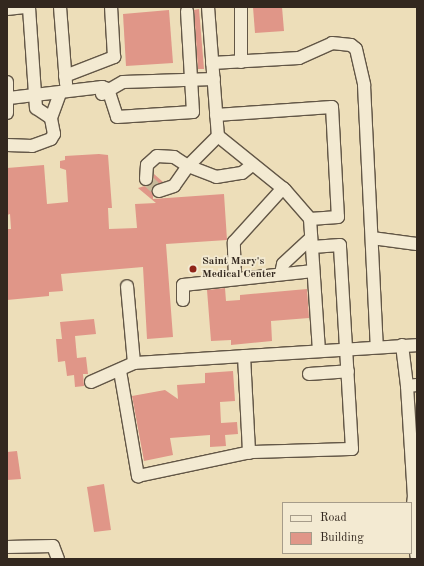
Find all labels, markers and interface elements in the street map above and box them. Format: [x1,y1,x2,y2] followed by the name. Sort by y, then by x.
[202,256,276,282] place label: Saint Mary's Medical Center
[187,263,199,275] marker: Saint Mary's Medical Center
[282,502,412,554] legend
[320,512,347,524] text: Road
[320,532,364,544] text: Building

